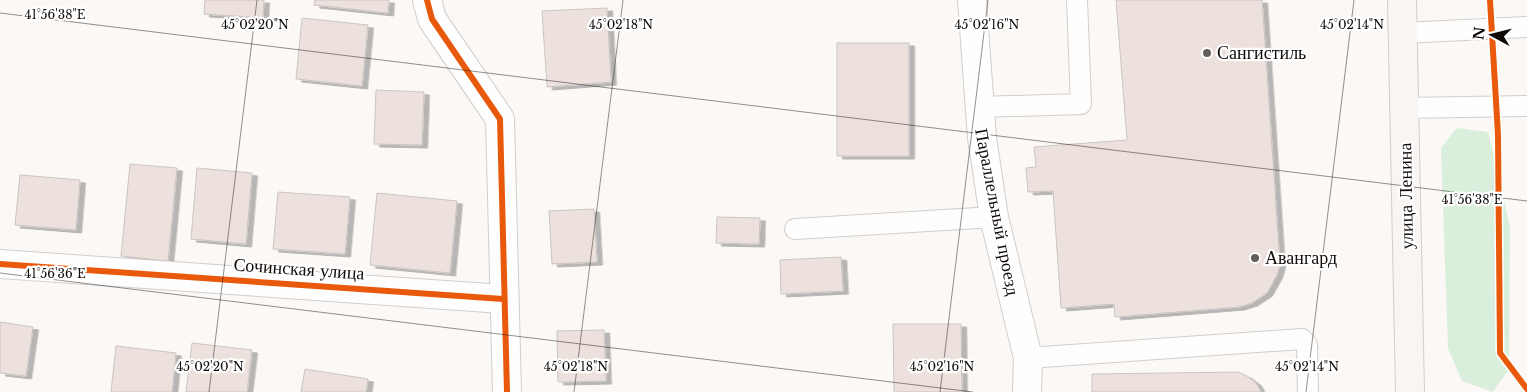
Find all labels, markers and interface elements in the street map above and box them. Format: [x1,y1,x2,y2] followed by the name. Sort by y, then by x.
[24,7,86,22] text: 41°56'38"E
[1467,10,1517,60] north arrow
[221,17,289,32] text: 45°02'20"N
[589,17,653,32] text: 45°02'18"N
[955,17,1020,32] text: 45°02'16"N
[1320,17,1384,32] text: 45°02'14"N
[1469,26,1489,41] text: N
[1217,42,1306,64] place label: Сангистиль
[1201,47,1213,59] marker: Сангистиль
[970,127,1024,297] street label: Параллельный проезд
[1394,143,1418,249] street label: улица Ленина
[1441,192,1503,207] text: 41°56'38"E
[1265,247,1337,269] place label: Авангард
[1249,252,1261,264] marker: Авангард
[233,253,365,285] street label: Сочинская улица
[24,266,86,281] text: 41°56'36"E
[176,359,244,374] text: 45°02'20"N
[544,359,608,374] text: 45°02'18"N
[910,359,975,374] text: 45°02'16"N
[1275,359,1339,374] text: 45°02'14"N

